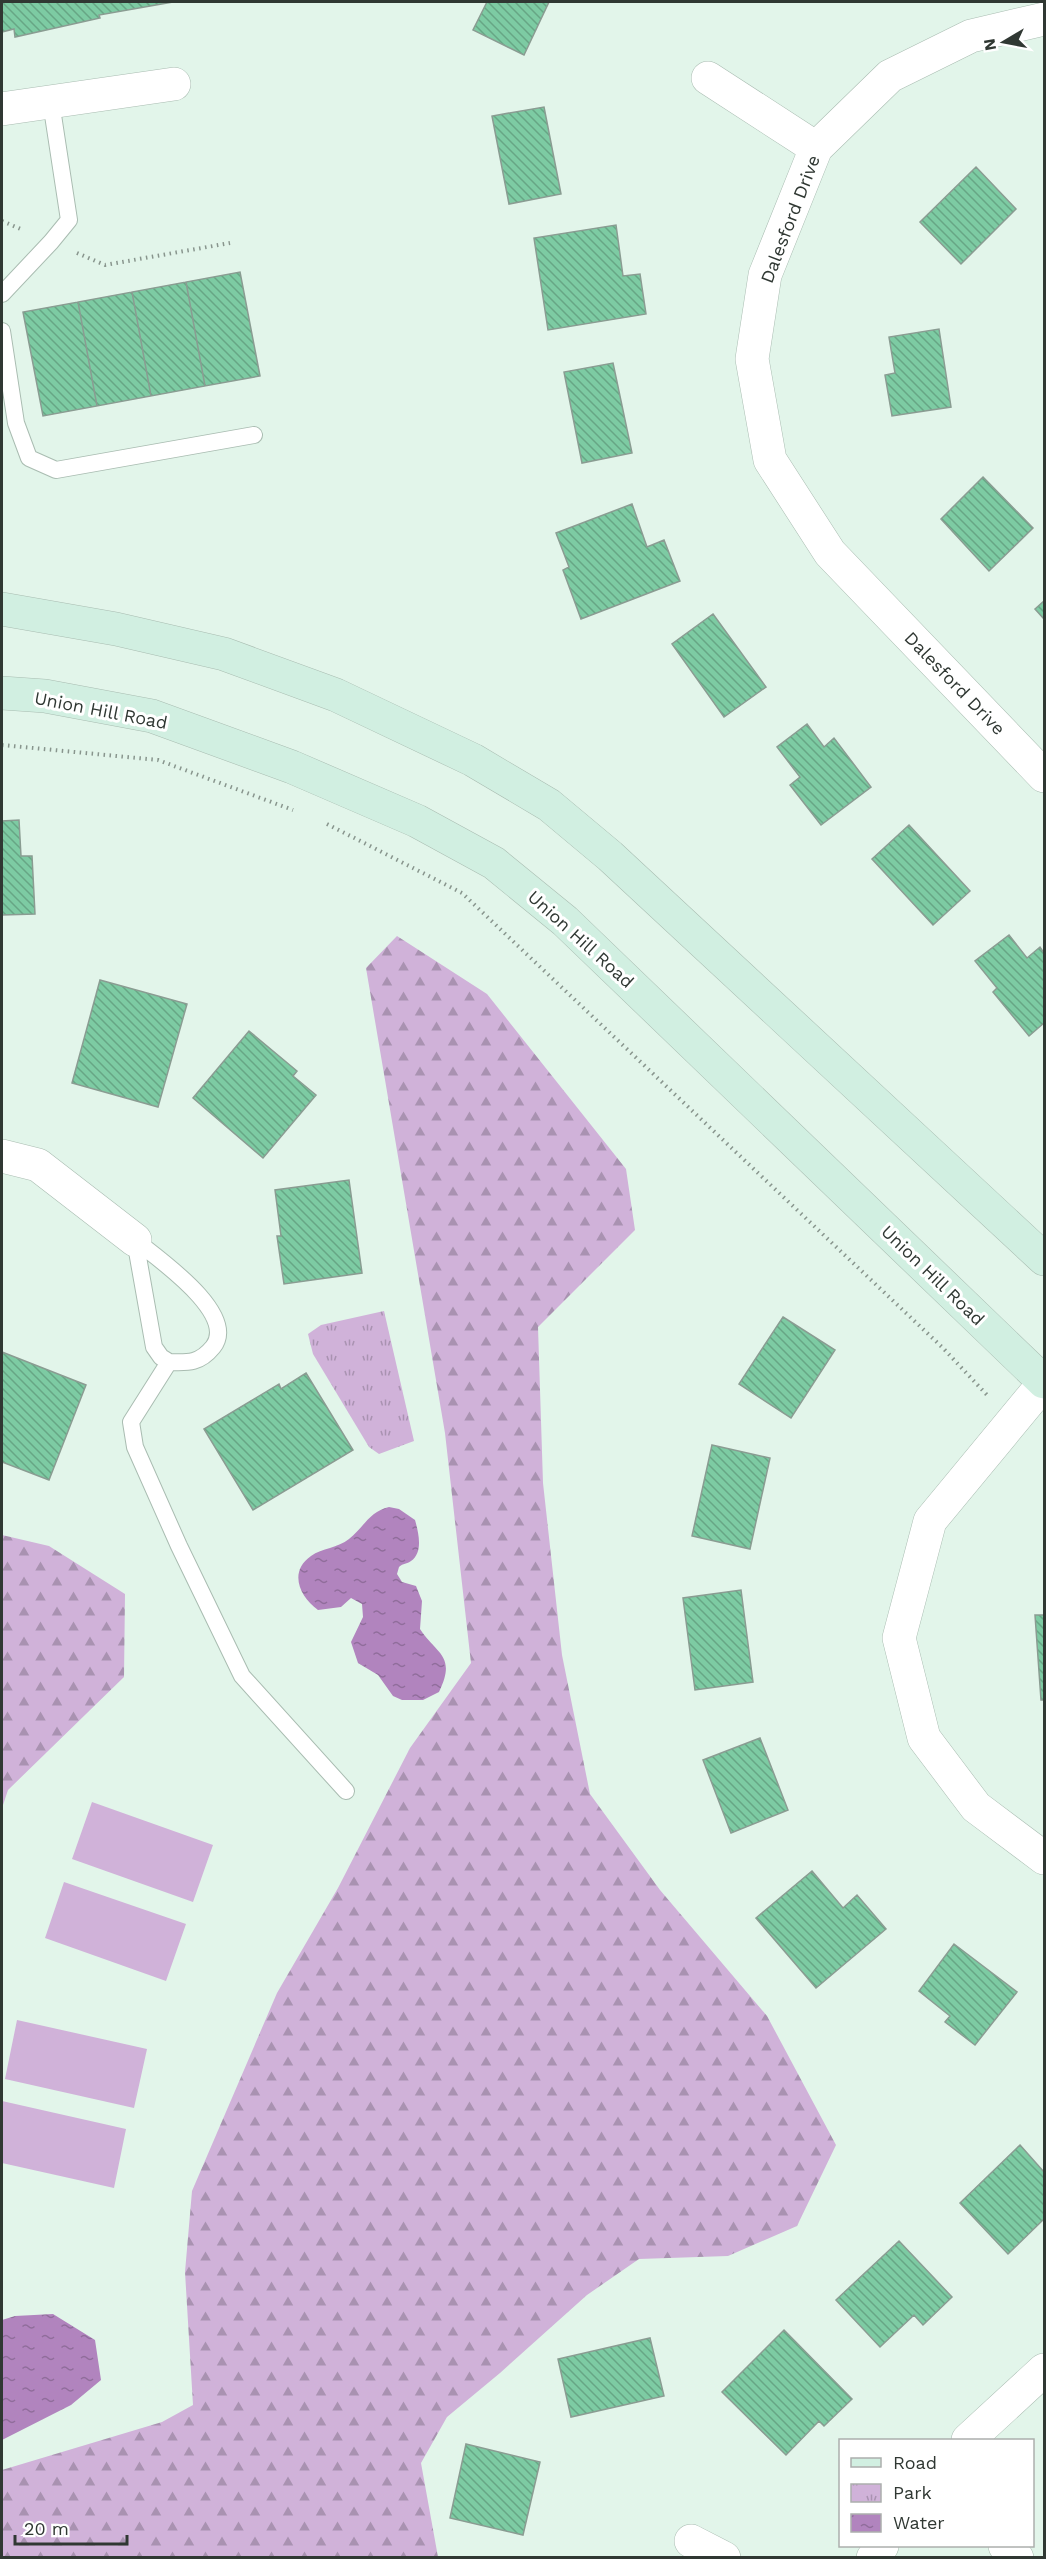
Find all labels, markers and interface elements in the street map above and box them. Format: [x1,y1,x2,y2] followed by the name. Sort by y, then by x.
[974,12,1034,72] north arrow
[979,37,1000,52] text: N
[756,152,824,286] street label: Dalesford Drive
[900,627,1010,739] street label: Dalesford Drive
[33,687,169,733] street label: Union Hill Road
[524,886,638,992] street label: Union Hill Road
[877,1221,989,1329] street label: Union Hill Road
[839,2439,1034,2547] legend
[893,2452,937,2473] text: Road
[893,2482,932,2503] text: Park
[15,2508,128,2546] scale bar
[893,2512,945,2533] text: Water
[24,2518,69,2539] text: 20 m

